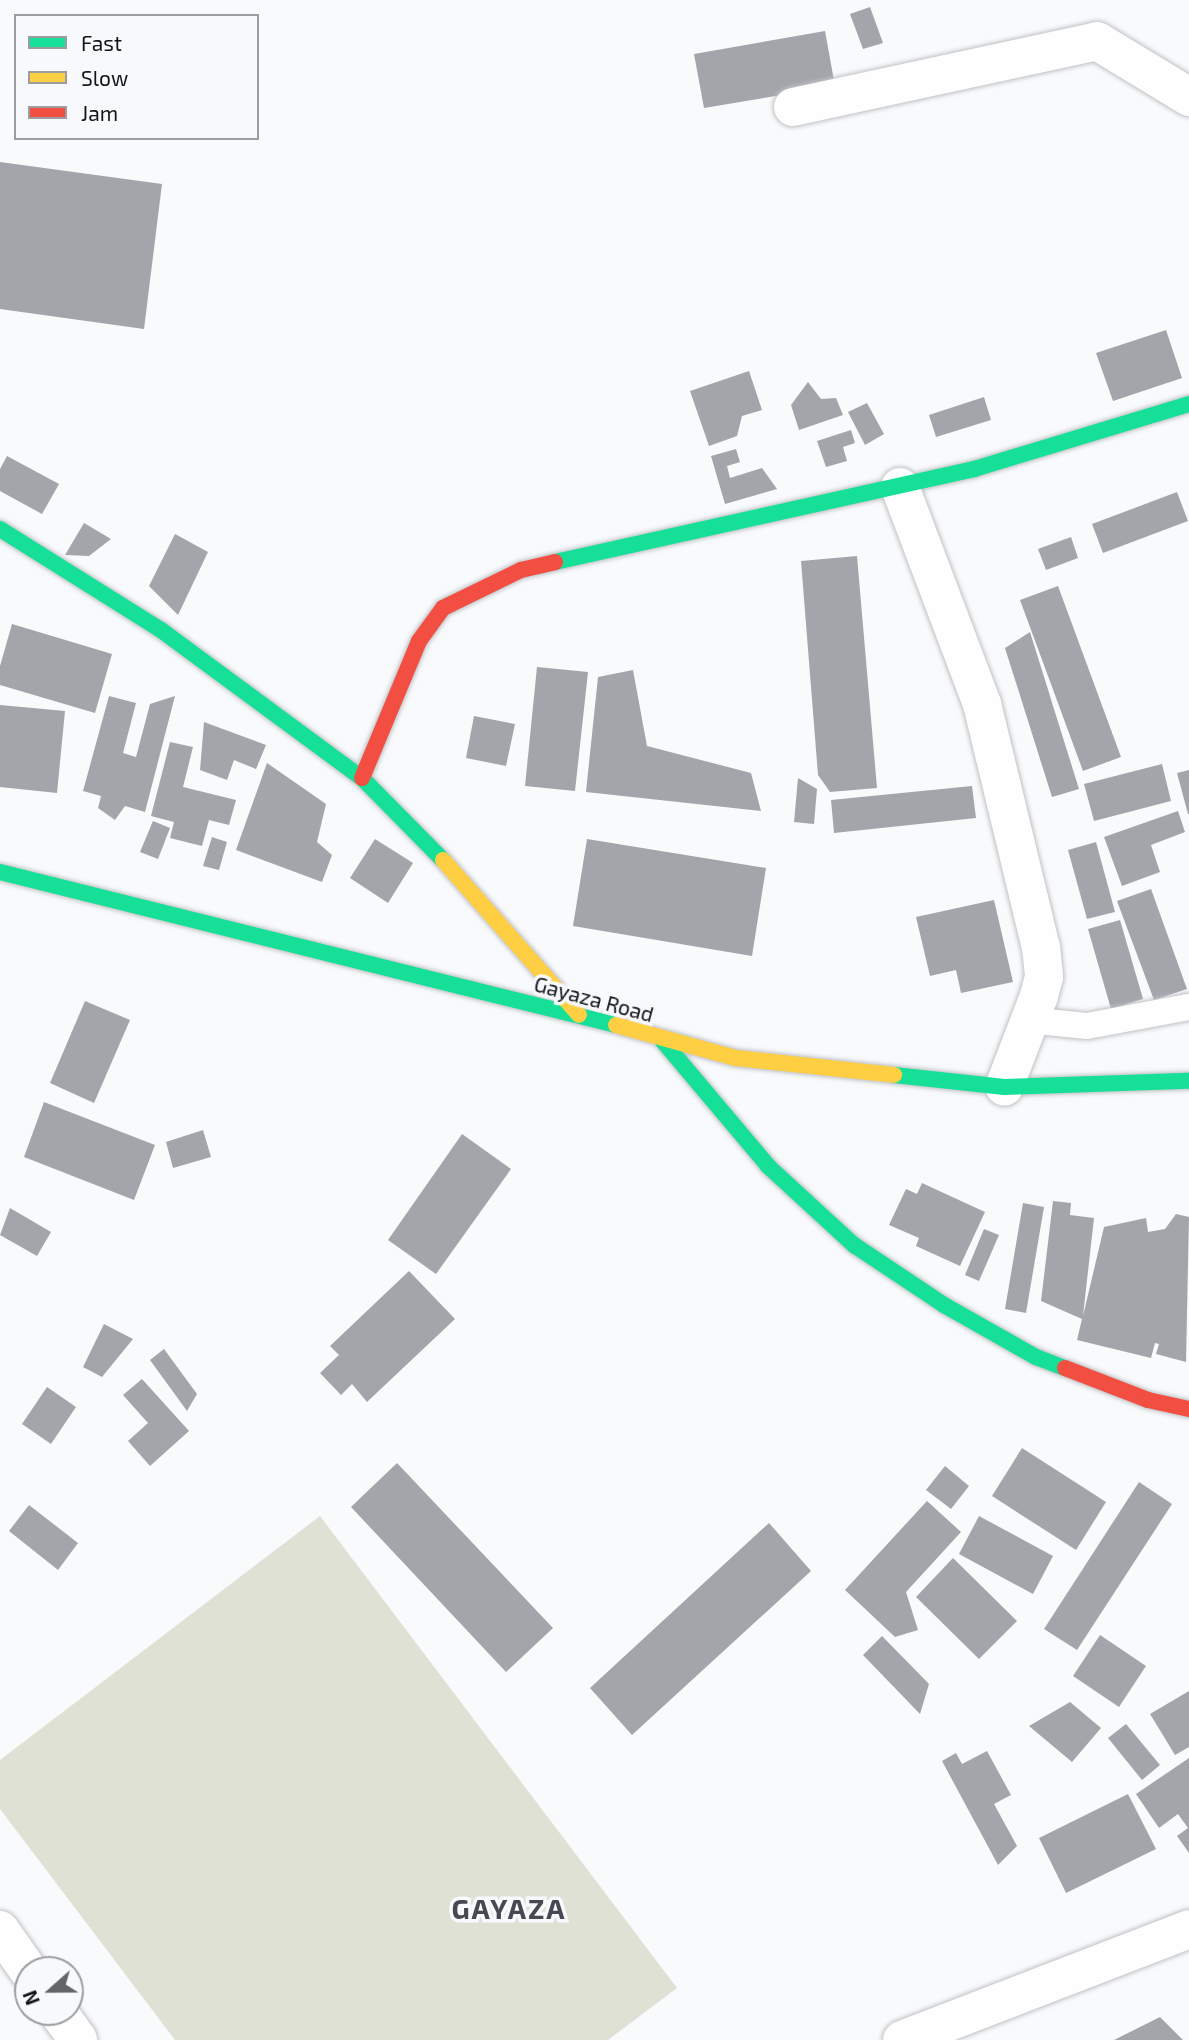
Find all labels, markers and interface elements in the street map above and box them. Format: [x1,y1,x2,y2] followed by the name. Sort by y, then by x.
[14,14,259,140] legend
[81,30,122,55] text: Fast
[81,65,128,90] text: Slow
[81,100,118,125] text: Jam
[532,971,656,1027] street label: Gayaza Road
[452,1891,566,1925] district label: GAYAZA
[14,1956,84,2026] north arrow
[18,1987,44,2009] text: N

